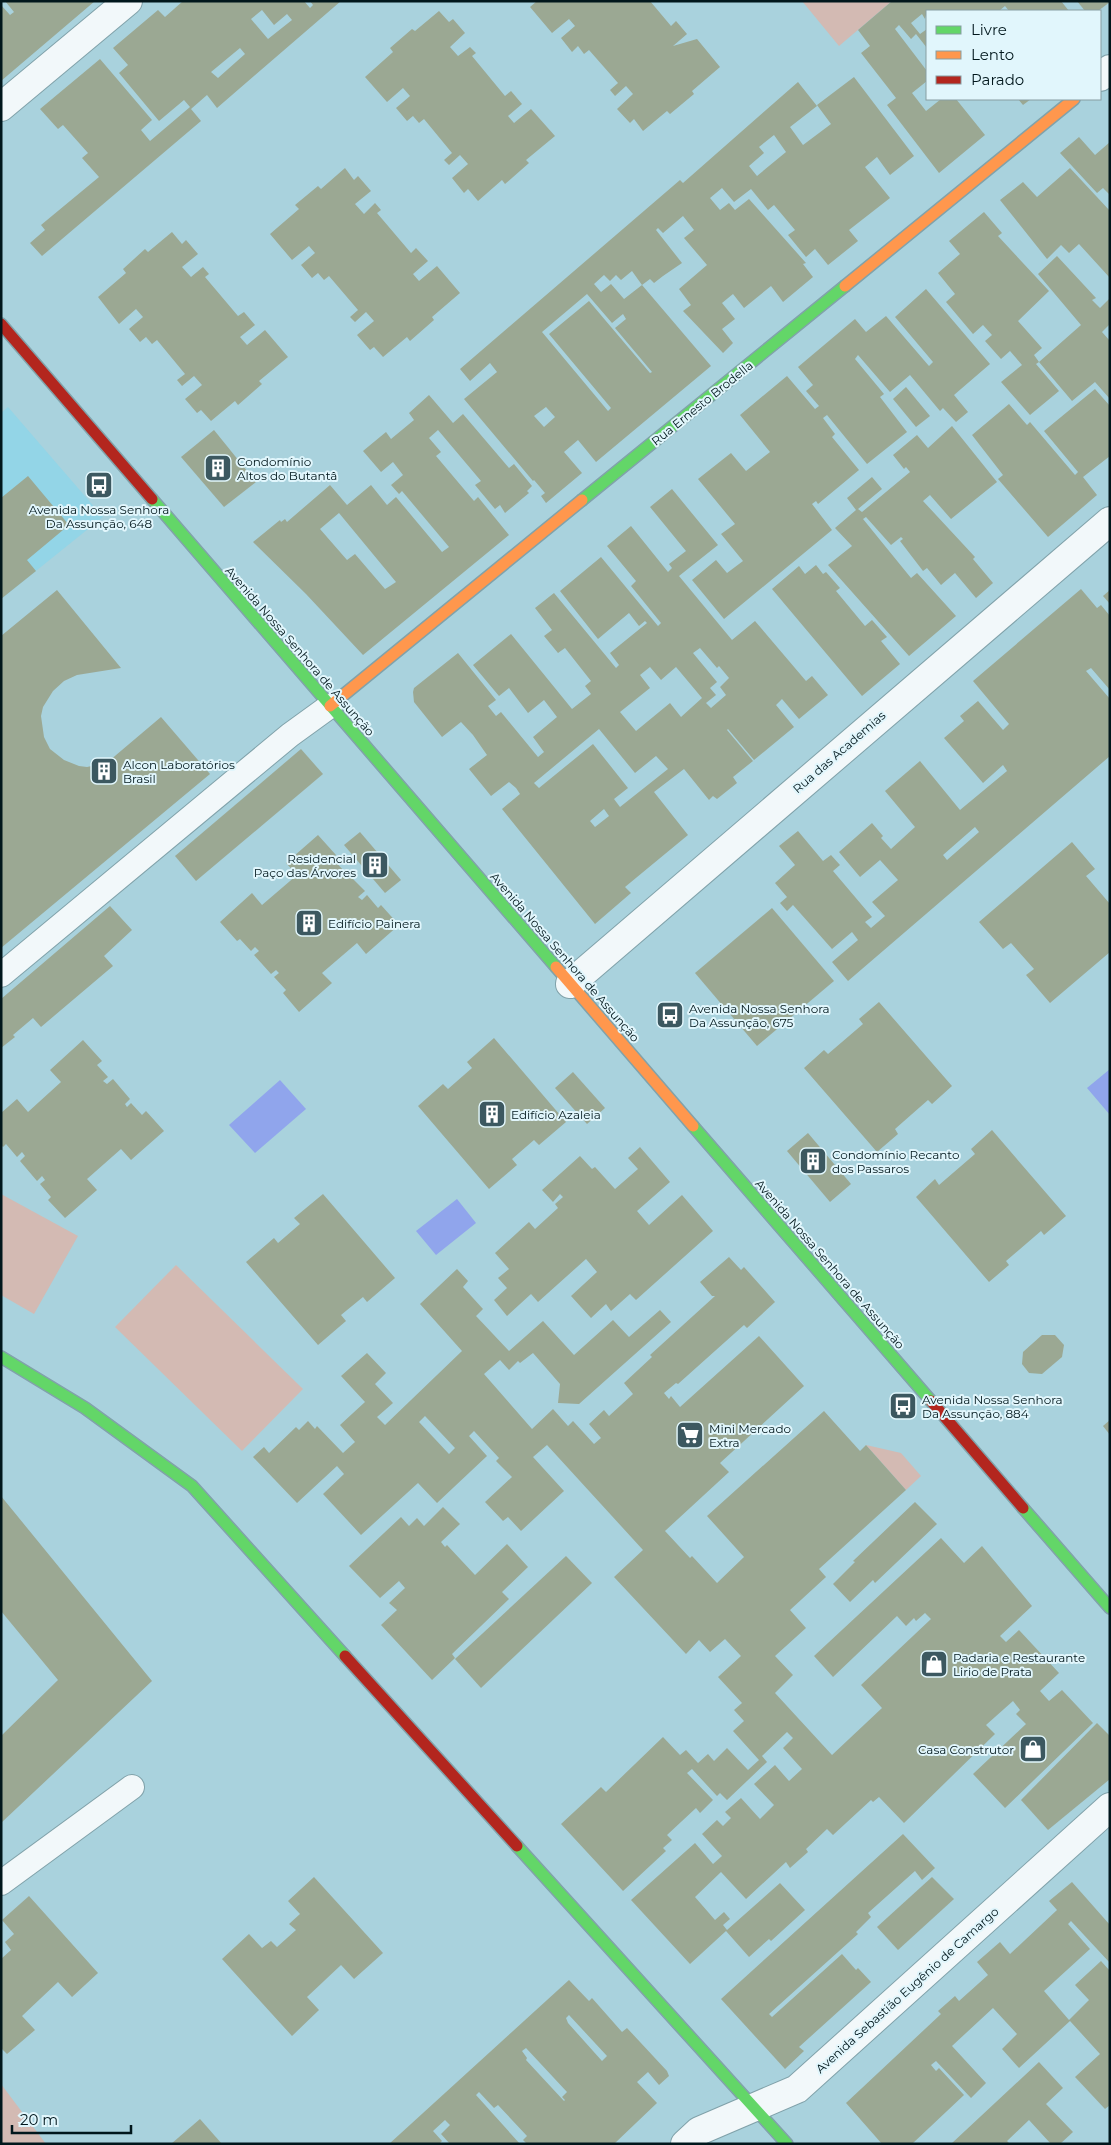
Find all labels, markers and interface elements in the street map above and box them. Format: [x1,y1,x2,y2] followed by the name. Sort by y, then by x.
[926,10,1101,100] legend
[971,20,1007,39] text: Livre
[971,45,1014,64] text: Lento
[971,70,1024,89] text: Parado
[648,357,756,449] street label: Rua Ernesto Brodella
[203,453,233,483] building icon: Condomínio Altos do Butantâ
[237,454,337,483] place label: Condomínio Altos do Butantâ
[84,470,114,500] bus stop icon: Avenida Nossa Senhora Da Assunção, 648
[29,502,169,531] place label: Avenida Nossa Senhora Da Assunção, 648
[222,563,378,739] street label: Avenida Nossa Senhora de Assunção
[790,708,888,796] street label: Rua das Academias
[89,756,119,786] building icon: Alcon Laboratórios Brasil
[123,757,235,786] place label: Alcon Laboratórios Brasil
[360,850,390,880] building icon: Residencial Paço das Árvores
[254,851,356,880] place label: Residencial Paço das Árvores
[487,869,643,1045] street label: Avenida Nossa Senhora de Assunção
[294,908,324,938] building icon: Edifício Painera
[328,916,421,931] place label: Edifício Painera
[655,1000,685,1030] bus stop icon: Avenida Nossa Senhora Da Assunção, 675
[689,1001,830,1030] place label: Avenida Nossa Senhora Da Assunção, 675
[477,1099,507,1129] building icon: Edifício Azaleia
[511,1107,601,1122] place label: Edifício Azaleia
[798,1146,828,1176] building icon: Condomínio Recanto dos Passaros
[832,1147,960,1176] place label: Condomínio Recanto dos Passaros
[752,1176,908,1352] street label: Avenida Nossa Senhora de Assunção
[888,1391,918,1421] bus stop icon: Avenida Nossa Senhora Da Assunção, 884
[922,1392,1063,1421] place label: Avenida Nossa Senhora Da Assunção, 884
[675,1420,705,1450] supermarket icon: Mini Mercado Extra
[709,1421,791,1450] place label: Mini Mercado Extra
[919,1649,949,1679] shop icon: Padaria e Restaurante Lirio de Prata
[953,1650,1085,1679] place label: Padaria e Restaurante Lirio de Prata
[1018,1734,1048,1764] shop icon: Casa Construtor
[918,1742,1014,1757] place label: Casa Construtor
[813,1904,1001,2076] street label: Avenida Sebastião Eugênio de Camargo
[12,2102,131,2134] scale bar
[20,2110,58,2129] text: 20 m

